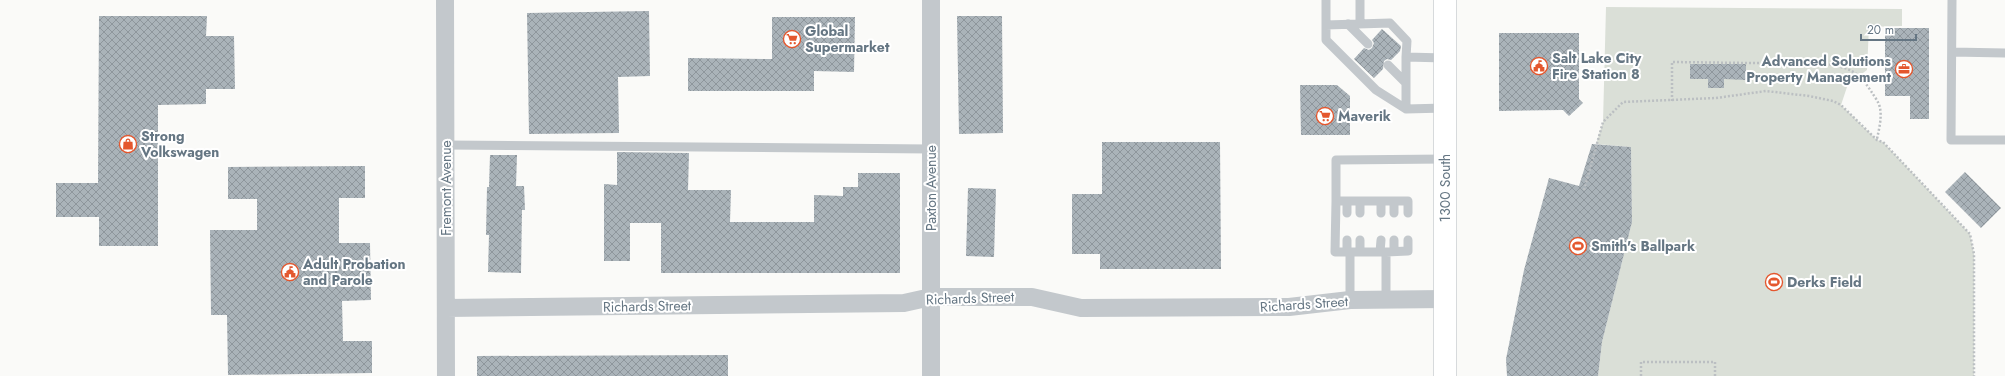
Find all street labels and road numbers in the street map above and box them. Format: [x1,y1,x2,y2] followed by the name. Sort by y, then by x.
[436,140,456,236] street label: Fremont Avenue
[921,145,941,231] street label: Paxton Avenue
[1435,154,1455,222] street label: 1300 South
[926,286,1015,310] street label: Richards Street
[1259,291,1349,317] street label: Richards Street
[603,295,692,317] street label: Richards Street

